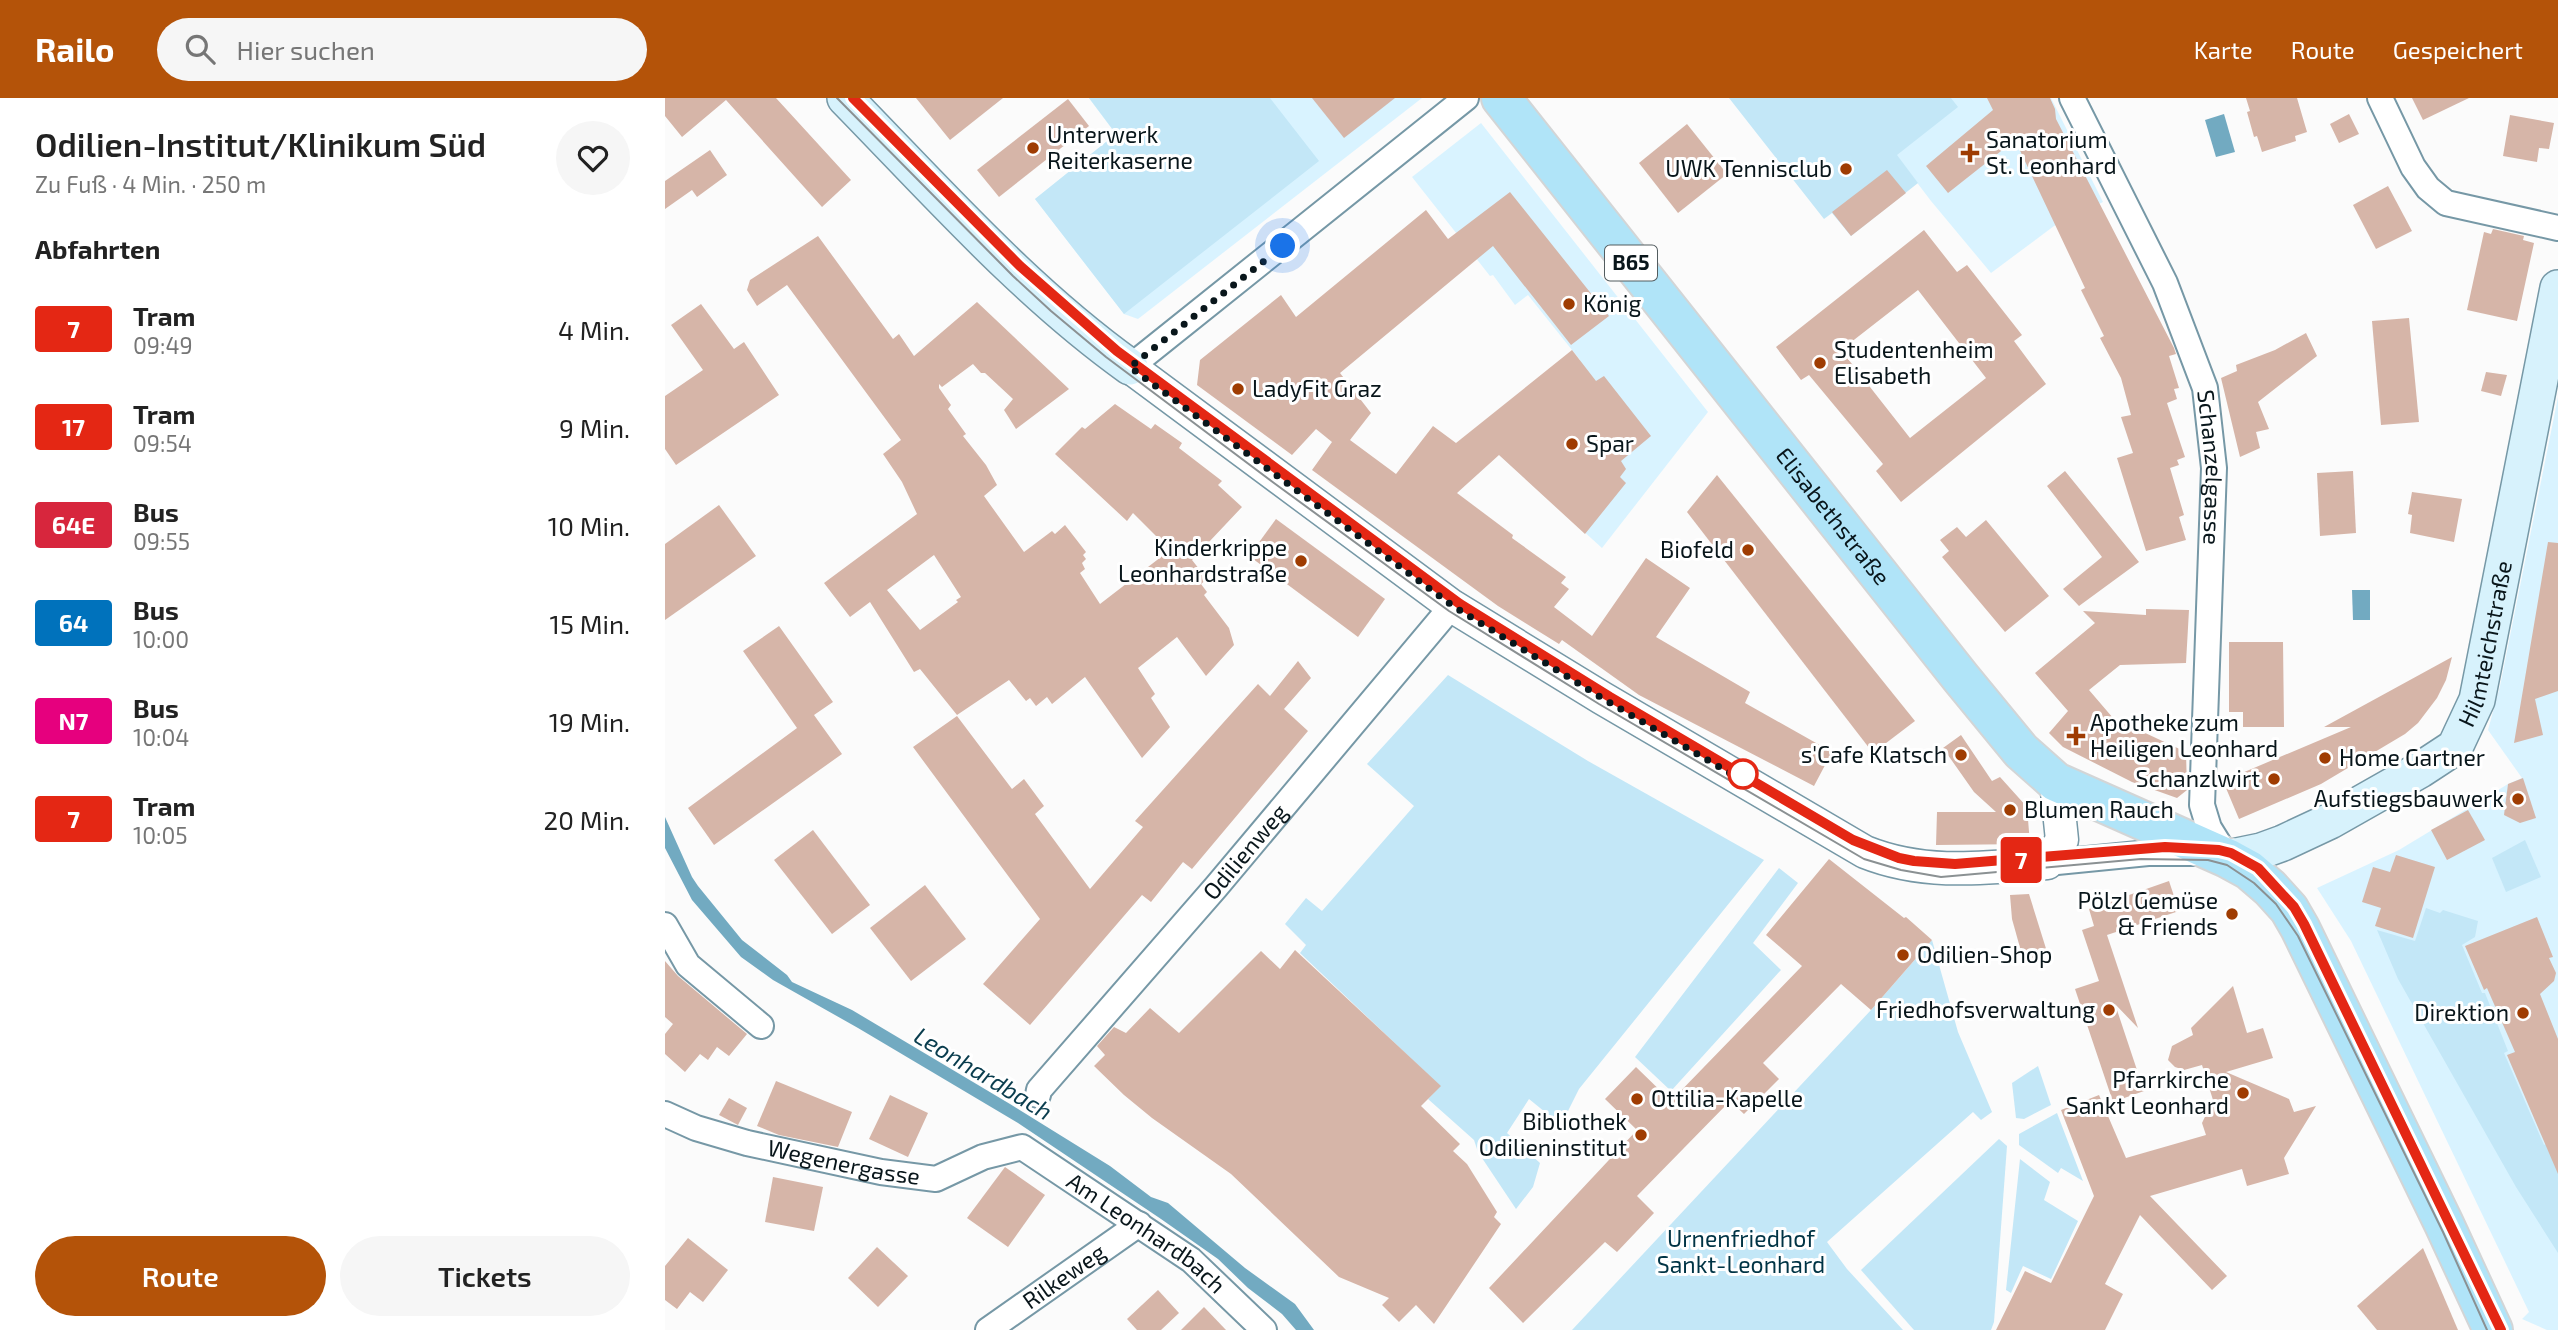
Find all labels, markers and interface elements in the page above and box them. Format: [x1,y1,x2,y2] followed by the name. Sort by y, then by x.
[157,18,647,81] search box
[35,29,115,69] text: Railo
[181,30,219,68] icon: search
[237,34,375,65] text: Hier suchen
[2194,35,2253,64] text: Karte
[2291,35,2355,64] text: Route
[2393,35,2523,64] text: Gespeichert
[1047,120,1193,174] place label: Unterwerk Reiterkaserne
[556,121,630,195] button: heart
[35,124,486,164] text: Odilien-Institut/Klinikum Süd
[1986,125,2117,179] place label: Sanatorium St. Leonhard
[1025,140,1041,156] marker: Unterwerk Reiterkaserne
[1960,143,1980,163] marker: Sanatorium St. Leonhard
[1665,154,1832,182] place label: UWK Tennisclub
[1838,161,1854,177] marker: UWK Tennisclub
[35,170,266,198] text: Zu Fuß · 4 Min. · 250 m
[1265,228,1300,263] your location
[35,233,160,264] text: Abfahrten
[1605,246,1657,280] road number: B65
[1583,289,1641,317] place label: König
[1561,296,1577,312] marker: König
[133,300,195,331] text: Tram
[67,314,80,343] text: 7
[558,314,630,345] text: 4 Min.
[133,331,193,359] text: 09:49
[1834,335,1994,389] place label: Studentenheim Elisabeth
[1812,355,1828,371] marker: Studentenheim Elisabeth
[1252,374,1382,402] place label: LadyFit Graz
[1230,381,1246,397] marker: LadyFit Graz
[2192,388,2229,545] street label: Schanzelgasse
[133,398,195,429] text: Tram
[62,412,85,441] text: 17
[559,412,630,443] text: 9 Min.
[133,429,192,457] text: 09:54
[1586,429,1634,457] place label: Spar
[1564,436,1580,452] marker: Spar
[1771,441,1897,590] street label: Elisabethstraße
[133,496,179,527] text: Bus
[52,510,95,539] text: 64E
[548,510,630,541] text: 10 Min.
[133,527,190,555] text: 09:55
[1118,533,1287,587] place label: Kinderkrippe Leonhardstraße
[1660,535,1734,563] place label: Biofeld
[1740,542,1756,558] marker: Biofeld
[1293,553,1309,569] marker: Kinderkrippe Leonhardstraße
[2451,558,2517,731] street label: Hilmteichstraße
[133,594,179,625] text: Bus
[59,608,88,637] text: 64
[550,608,630,639] text: 15 Min.
[133,625,189,653] text: 10:00
[133,692,179,723] text: Bus
[59,706,89,735] text: N7
[549,706,630,737] text: 19 Min.
[2090,708,2278,762] place label: Apotheke zum Heiligen Leonhard
[133,723,189,751] text: 10:04
[2068,728,2084,744] marker: Apotheke zum Heiligen Leonhard
[1801,740,1947,768] place label: s'Cafe Klatsch
[2339,743,2485,771] place label: Home Gartner
[1953,747,1969,763] marker: s'Cafe Klatsch
[2317,750,2333,766] marker: Home Gartner
[1728,759,1758,789] unlabelled marker
[2136,764,2260,792] place label: Schanzlwirt
[2266,771,2282,787] marker: Schanzlwirt
[2314,784,2504,812] place label: Aufstiegsbauwerk
[133,790,195,821] text: Tram
[2510,791,2526,807] marker: Aufstiegsbauwerk
[2024,795,2174,823] place label: Blumen Rauch
[1196,798,1293,905] street label: Odilienweg
[2002,802,2018,818] marker: Blumen Rauch
[67,804,80,833] text: 7
[544,804,630,835] text: 20 Min.
[133,821,188,849] text: 10:05
[1998,837,2044,883] line badge: 7
[2015,845,2027,874] text: 7
[2077,886,2218,940] place label: Pölzl Gemüse & Friends
[2224,906,2240,922] marker: Pölzl Gemüse & Friends
[1917,940,2052,968] place label: Odilien-Shop
[1895,947,1911,963] marker: Odilien-Shop
[1876,995,2095,1023] place label: Friedhofsverwaltung
[2414,998,2509,1026] place label: Direktion
[2101,1002,2117,1018] marker: Friedhofsverwaltung
[2515,1005,2531,1021] marker: Direktion
[909,1020,1058,1125] water label: Leonhardbach
[2066,1065,2229,1119] place label: Pfarrkirche Sankt Leonhard
[1651,1084,1803,1112] place label: Ottilia-Kapelle
[2235,1085,2251,1101] marker: Pfarrkirche Sankt Leonhard
[1629,1091,1645,1107] marker: Ottilia-Kapelle
[1479,1107,1627,1161] place label: Bibliothek Odilieninstitut
[1633,1127,1649,1143] marker: Bibliothek Odilieninstitut
[765,1133,922,1190] street label: Wegenergasse
[1062,1166,1232,1299] street label: Am Leonhardbach
[1657,1224,1825,1278] park label: Urnenfriedhof Sankt-Leonhard
[35,1236,326,1316] button: Route
[340,1236,630,1316] button: Tickets
[1017,1237,1110,1314] street label: Rilkeweg

